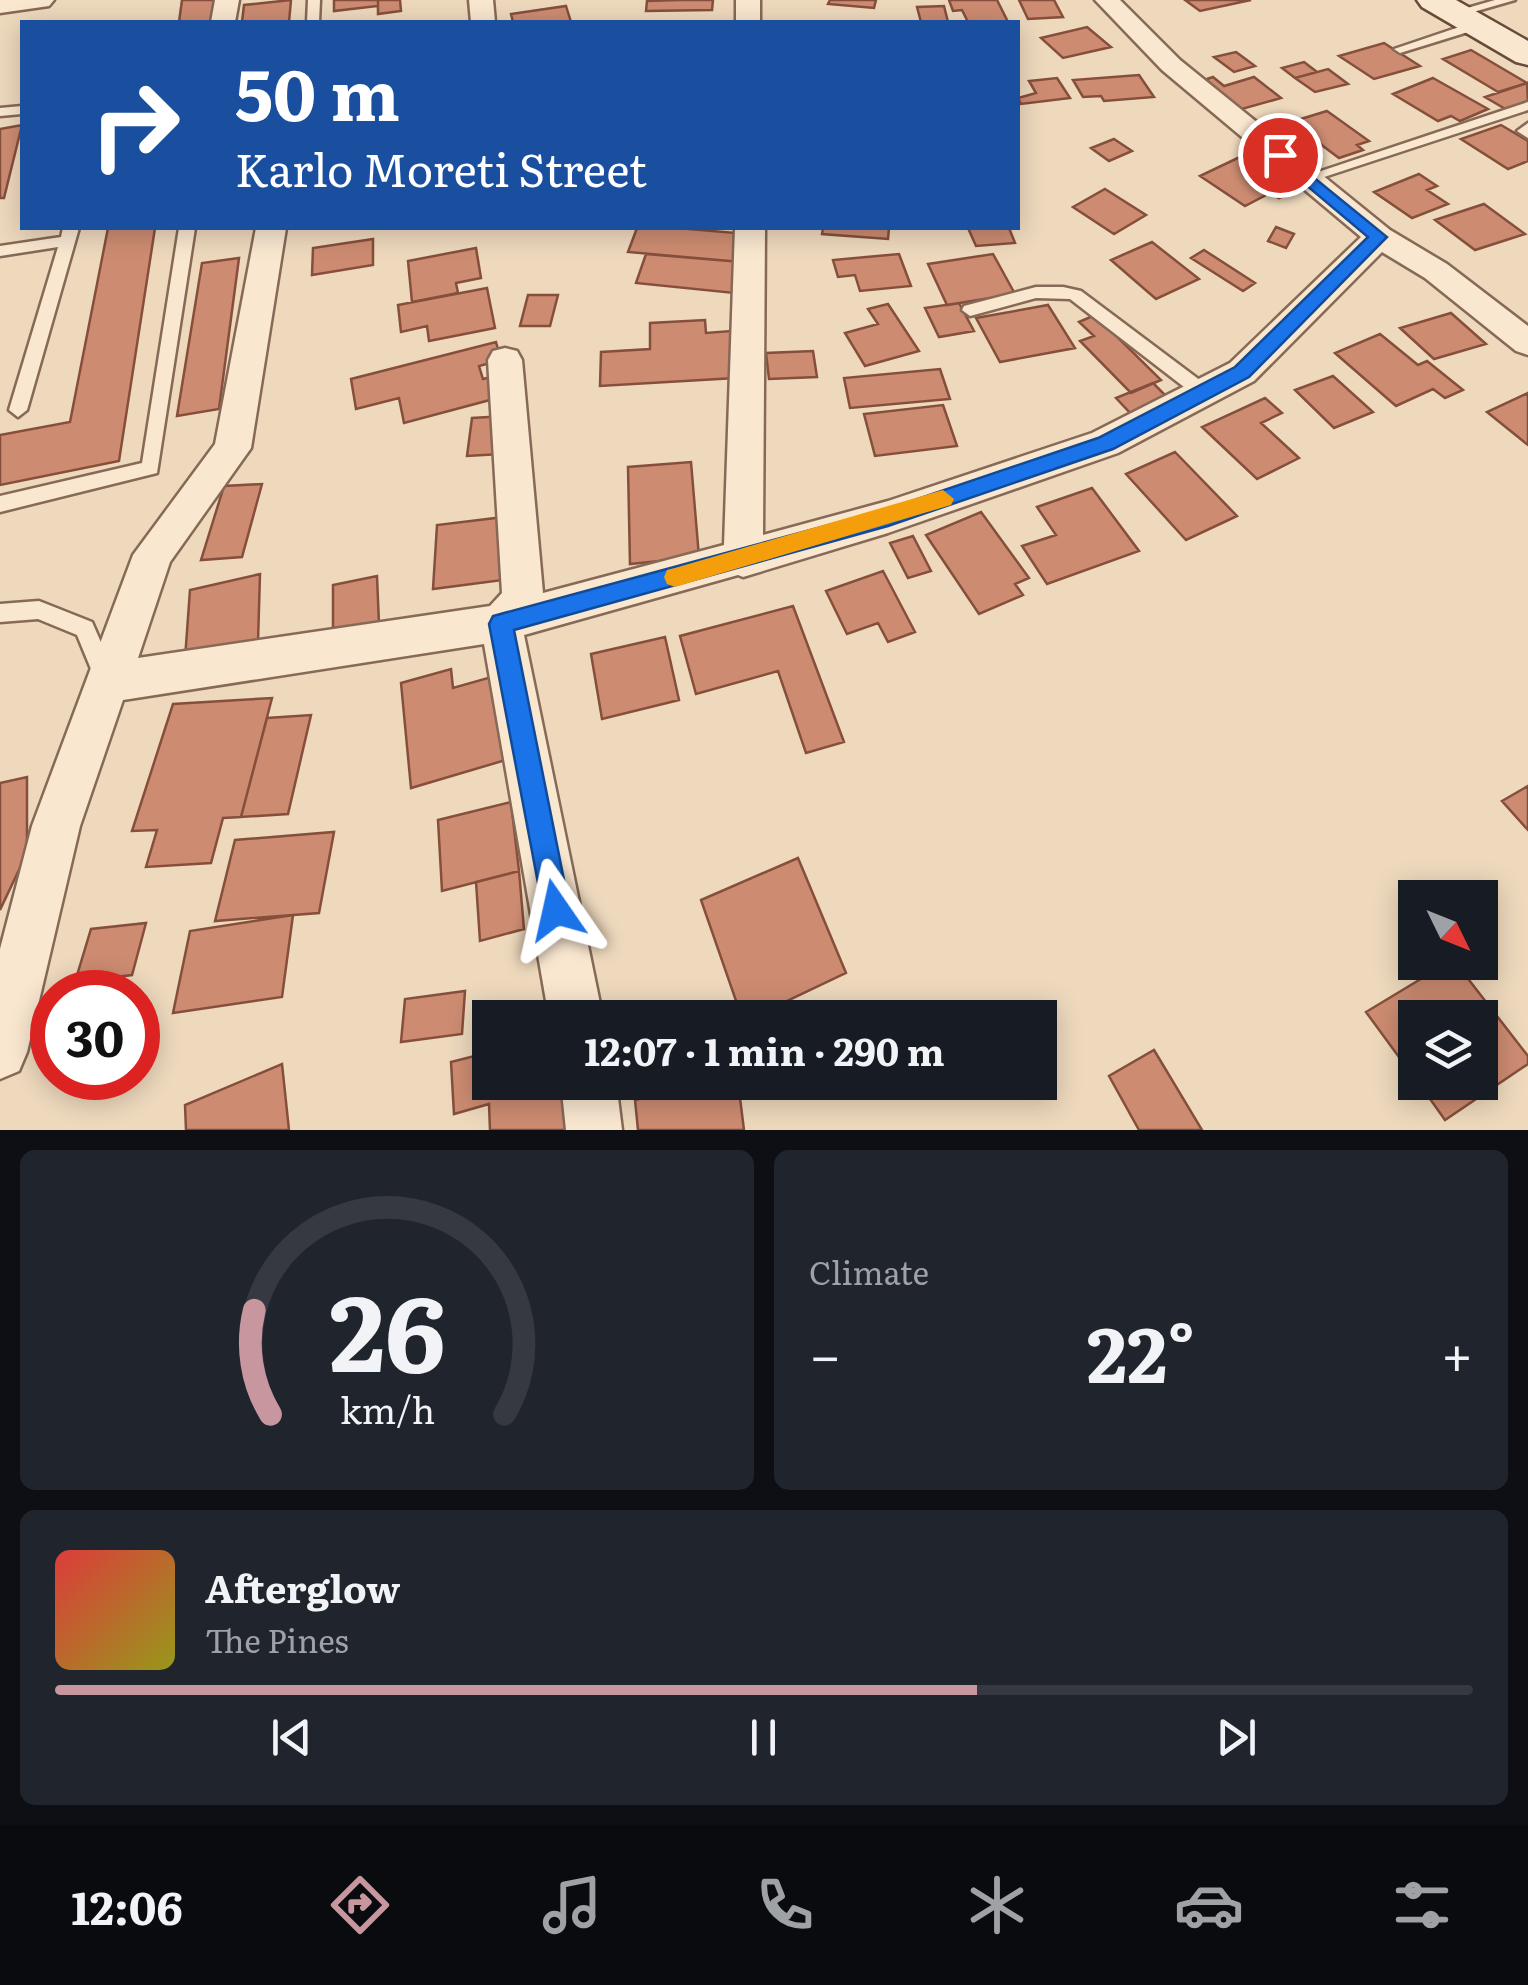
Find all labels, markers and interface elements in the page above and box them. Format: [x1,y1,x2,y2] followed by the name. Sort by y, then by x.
[235,39,400,143] text: 50 m
[70,60,200,190] icon: right
[1238,113,1323,198] pin
[1253,128,1308,183] icon: arrive
[235,134,647,201] text: Karlo Moreti Street
[504,858,608,962] position arrow
[1398,880,1498,980] north arrow
[1398,880,1498,1100] map controls
[30,970,160,1100] speed limit sign: 30
[1398,1000,1498,1100] button: layers
[584,1021,945,1078] text: 12:07 · 1 min · 290 m
[809,1247,929,1295] text: Climate
[329,1250,445,1404] text: 26
[1087,1295,1195,1406] text: 22°
[809,1311,841,1393] text: −
[1441,1311,1473,1393] text: +
[339,1382,435,1435] text: km/h
[205,1558,400,1615] text: Afterglow
[205,1615,349,1663] text: The Pines
[264,1710,319,1765] icon: previous
[736,1710,791,1765] icon: pause
[1209,1710,1264,1765] icon: next
[325,1870,395,1940] icon: directions
[537,1870,607,1940] icon: music
[750,1870,820,1940] icon: phone
[962,1870,1032,1940] icon: climate
[1174,1870,1244,1940] icon: car
[1387,1870,1457,1940] icon: filters
[71,1872,183,1939] text: 12:06

